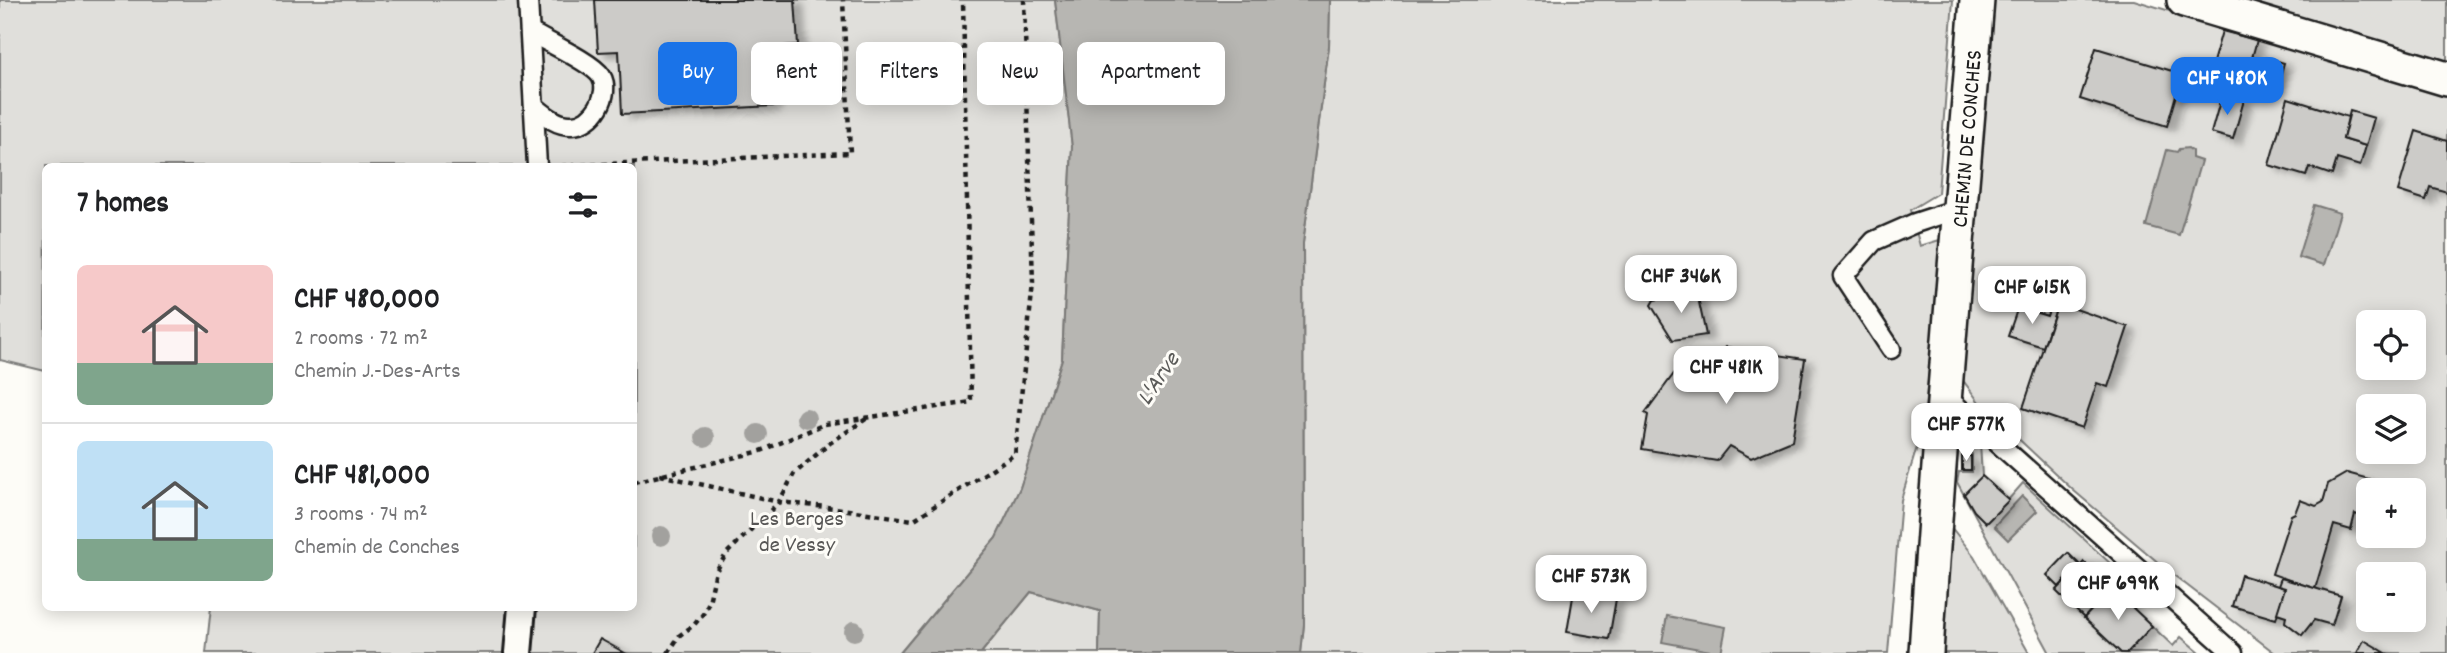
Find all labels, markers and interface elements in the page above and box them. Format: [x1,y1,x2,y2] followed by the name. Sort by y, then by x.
[658,42,737,105] chip: Buy
[751,42,842,105] chip: Rent
[856,42,963,105] chip: Filters
[977,42,1063,105] chip: New
[1077,42,1225,105] chip: Apartment
[1945,49,1993,229] street label: CHEMIN DE CONCHES
[2155,58,2299,117] pin: CHF 480K
[2187,63,2267,96] text: CHF 480K
[77,184,169,227] text: 7 homes
[564,186,602,224] icon: filters
[1609,256,1753,315] pin: CHF 346K
[1641,261,1721,294] text: CHF 346K
[1960,266,2104,326] pin: CHF 615K
[1994,272,2070,305] text: CHF 615K
[294,280,440,323] text: CHF 480,000
[133,293,217,377] icon: home
[2356,310,2426,632] map controls
[2356,310,2426,380] button: locate
[294,323,428,356] text: 2 rooms · 72 m²
[1129,345,1190,413] water label: L'Arve
[1654,346,1798,406] pin: CHF 481K
[1689,352,1763,385] text: CHF 481K
[294,356,461,389] text: Chemin J.-Des-Arts
[2356,394,2426,464] button: layers
[1894,404,2038,463] pin: CHF 577K
[1927,409,2005,442] text: CHF 577K
[294,456,430,499] text: CHF 481,000
[133,469,217,553] icon: home
[2356,478,2426,548] button: +
[294,499,428,532] text: 3 rooms · 74 m²
[750,504,844,563] park label: Les Berges de Vessy
[294,532,460,565] text: Chemin de Conches
[1519,556,1663,615] pin: CHF 573K
[1552,561,1630,594] text: CHF 573K
[2046,562,2190,622] pin: CHF 699K
[2356,562,2426,632] button: −
[2077,568,2159,601] text: CHF 699K

